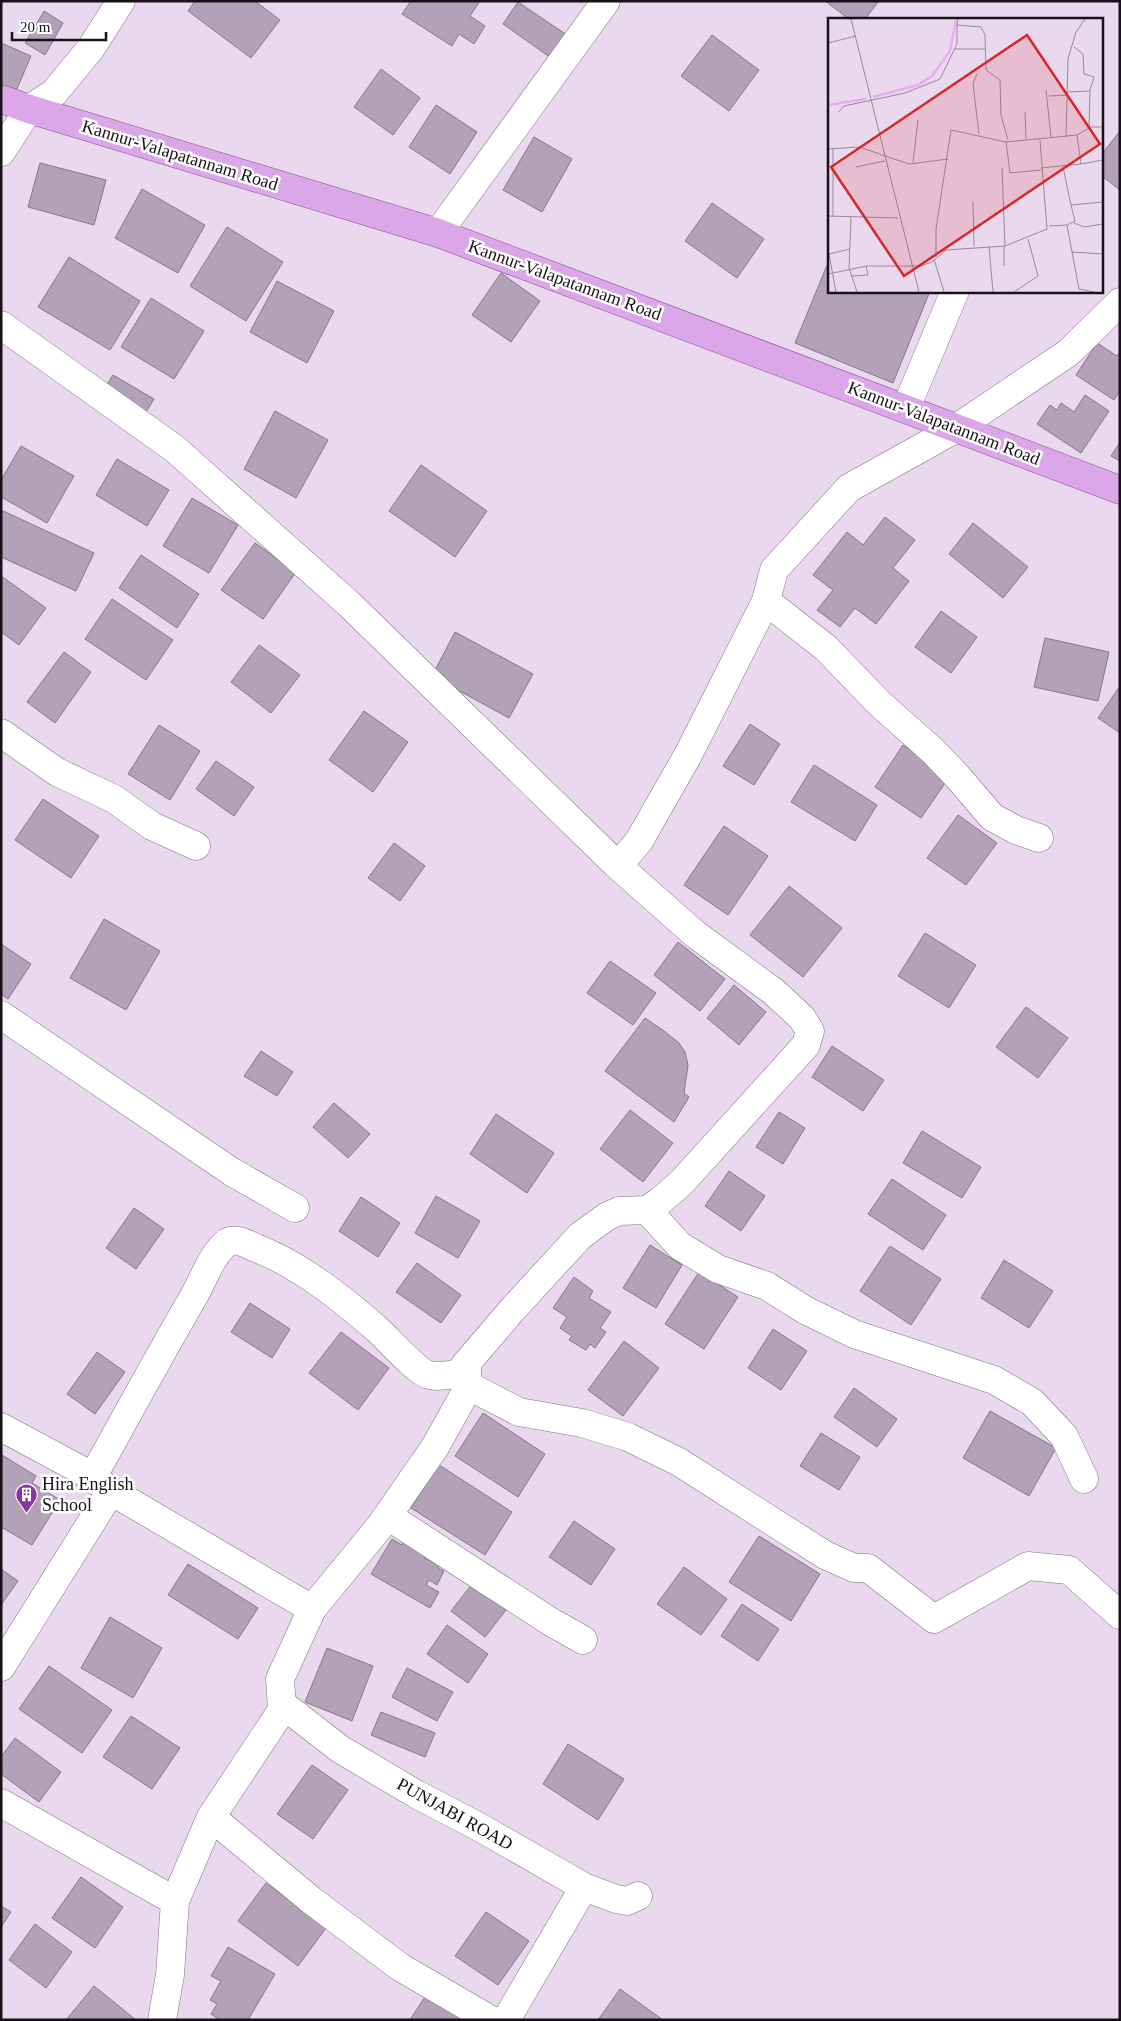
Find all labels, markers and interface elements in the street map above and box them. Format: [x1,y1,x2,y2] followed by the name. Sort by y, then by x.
[12,10,106,42] scale bar
[828,18,1104,292] inset map
[20,19,51,35] text: 20 m
[79,116,281,194] street label: Kannur-Valapatannam Road
[466,236,664,324] street label: Kannur-Valapatannam Road
[845,377,1043,469] street label: Kannur-Valapatannam Road
[42,1474,134,1515] place label: Hira English School
[14,1482,38,1513] building icon: Hira English School
[394,1774,516,1854] street label: PUNJABI ROAD

